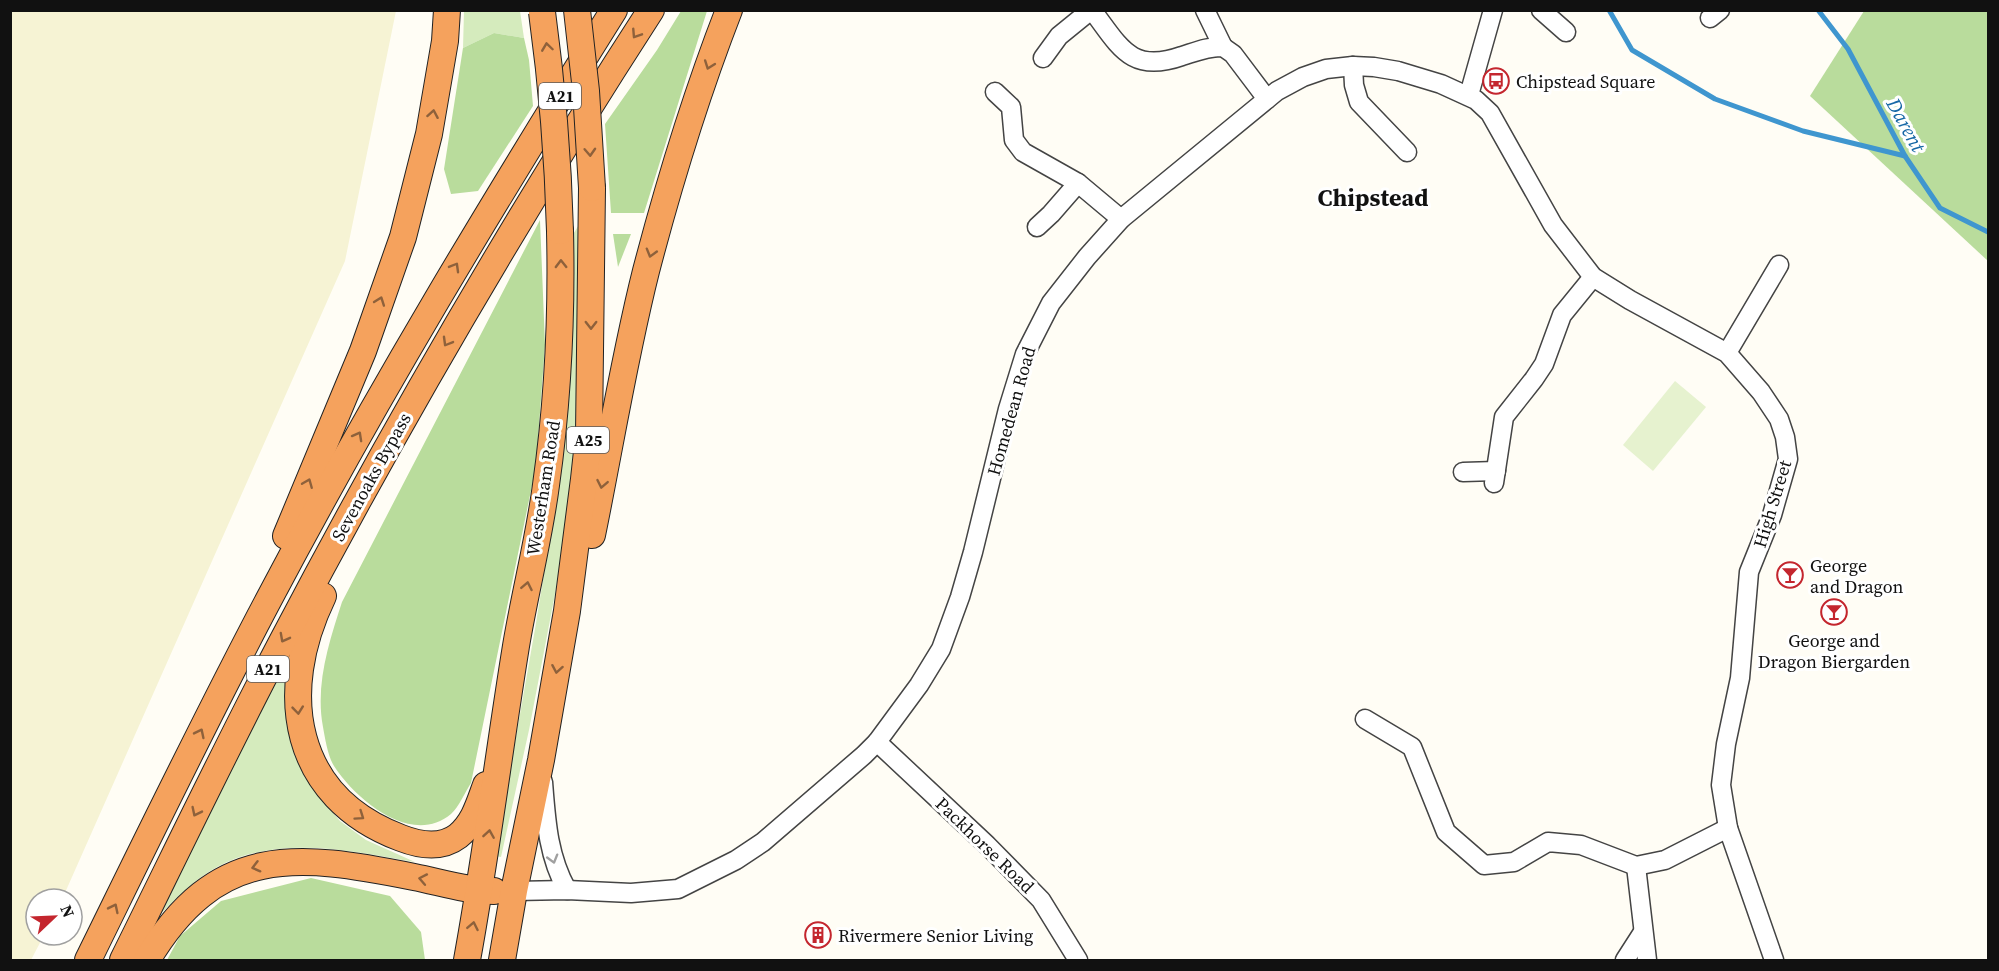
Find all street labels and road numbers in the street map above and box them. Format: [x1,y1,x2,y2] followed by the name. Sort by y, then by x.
[539,83,581,109] road number: A21
[981,343,1041,479] street label: Homedean Road
[325,408,417,546] street label: Sevenoaks Bypass
[520,419,566,557] street label: Westerham Road
[567,427,609,453] road number: A25
[1747,457,1797,551] street label: High Street
[247,656,289,682] road number: A21
[930,791,1040,899] street label: Packhorse Road

